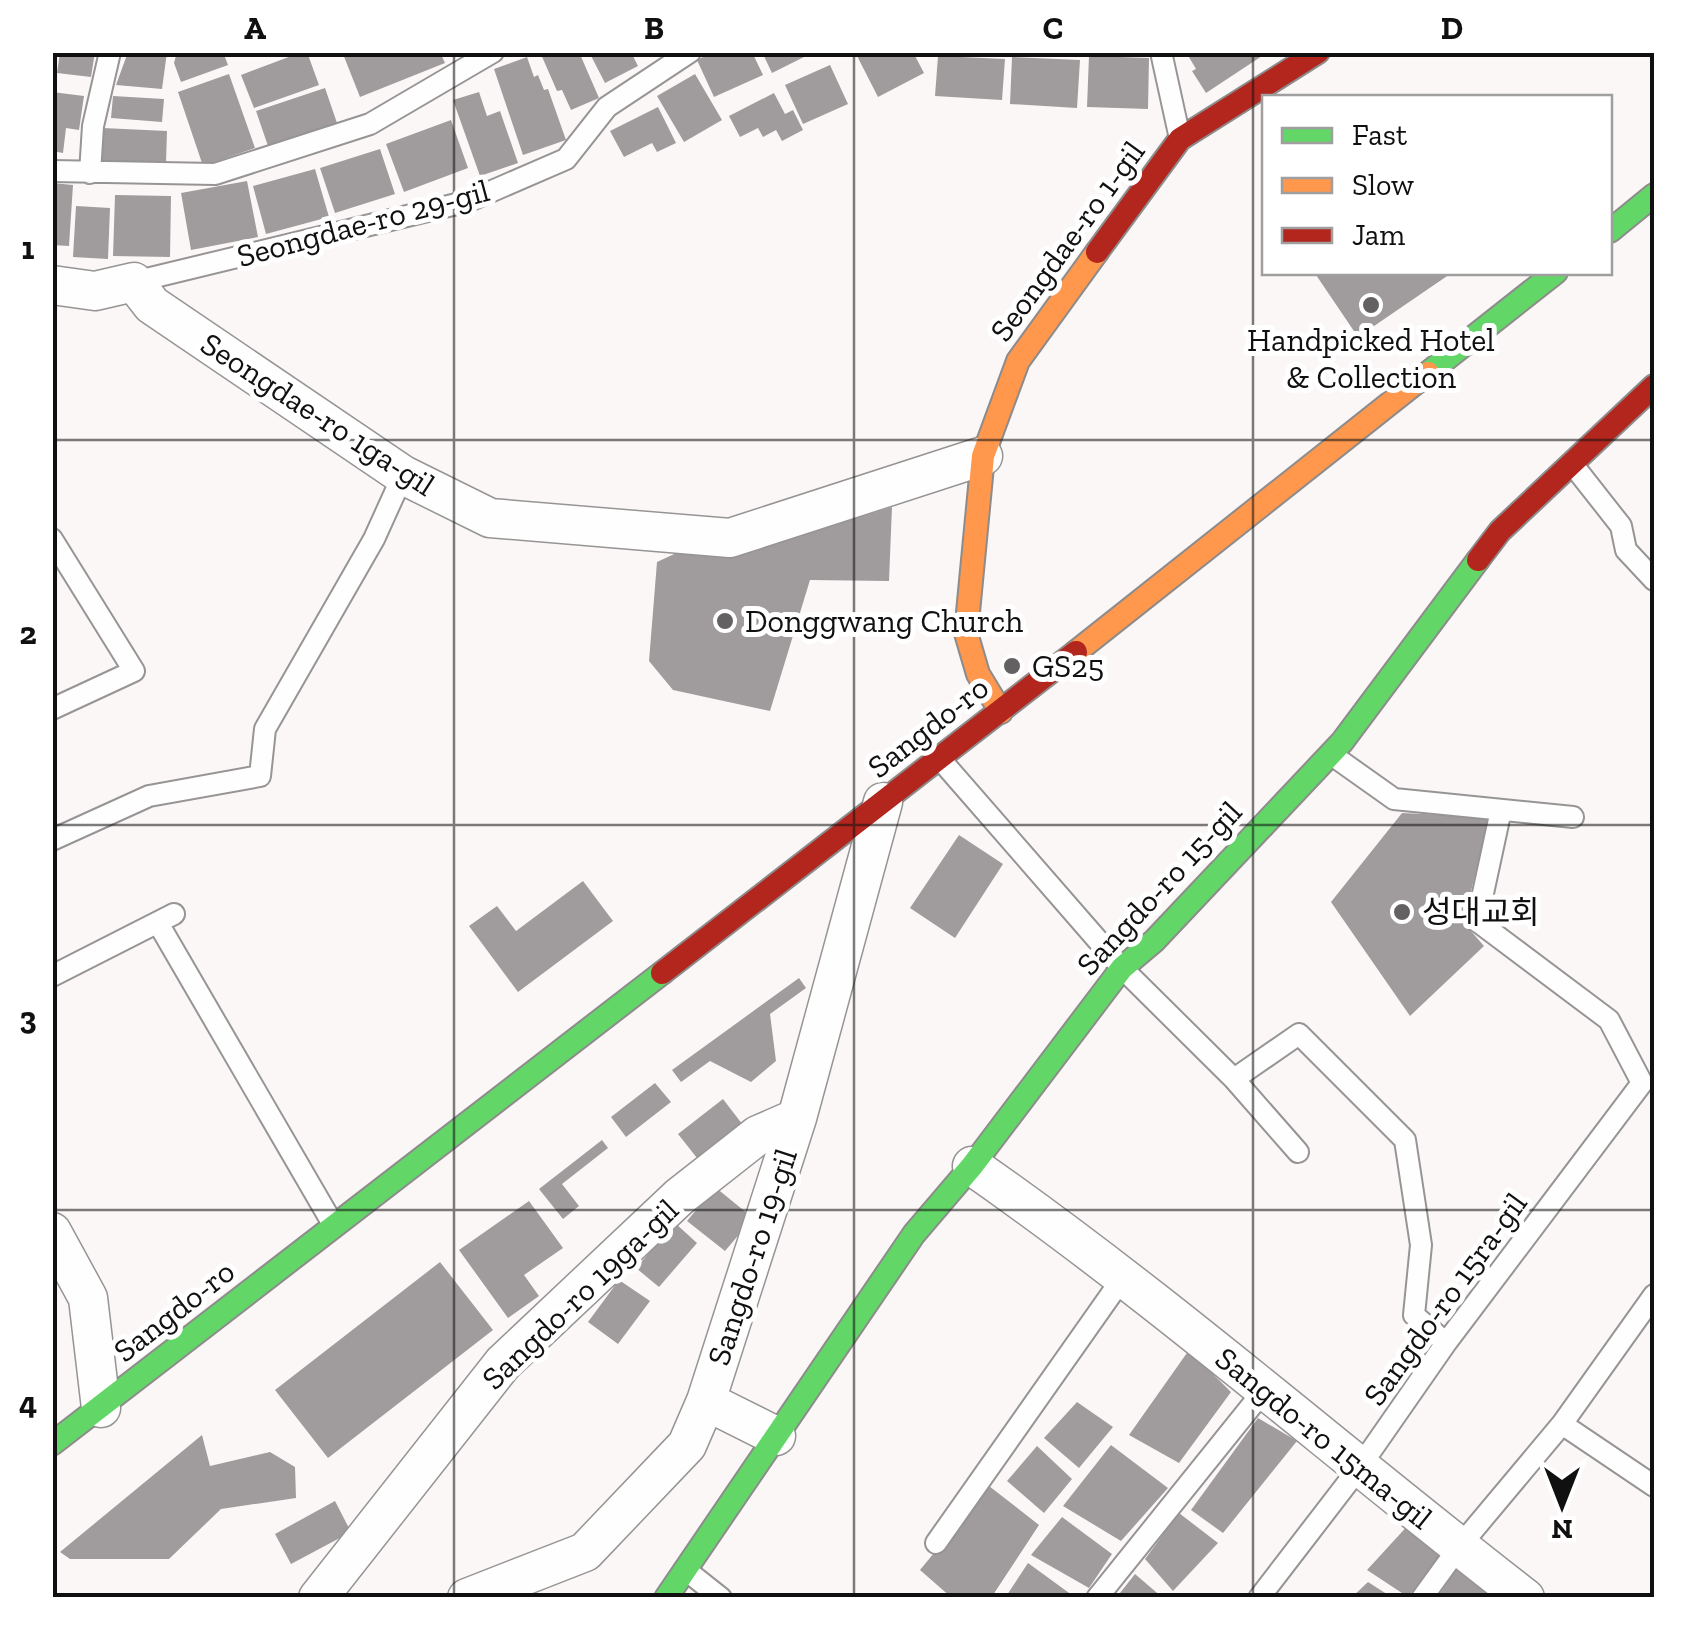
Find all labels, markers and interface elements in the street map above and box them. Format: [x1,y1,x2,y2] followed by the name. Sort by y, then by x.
[244,9,266,47] text: A
[644,9,664,47] text: B
[1043,9,1063,47] text: C
[1441,9,1463,47] text: D
[1262,95,1612,275] legend
[1352,117,1407,153] text: Fast
[982,133,1152,349] street label: Seongdae-ro 1-gil
[1352,167,1414,203] text: Slow
[233,171,493,275] street label: Seongdae-ro 29-gil
[1352,217,1405,253] text: Jam
[22,229,35,267] text: 1
[1360,294,1382,316] marker: Handpicked Hotel & Collection
[1247,321,1495,396] place label: Handpicked Hotel & Collection
[194,324,442,504] street label: Seongdae-ro 1ga-gil
[745,602,1023,640] place label: Donggwang Church
[714,610,736,632] marker: Donggwang Church
[19,614,37,652] text: 2
[1032,647,1104,685] place label: GS25
[1001,655,1023,677] marker: GS25
[860,668,996,786] street label: Sangdo-ro
[1069,793,1249,983] street label: Sangdo-ro 15-gil
[1422,893,1540,931] place label: 성대교회
[1391,901,1413,923] marker: 성대교회
[19,999,37,1037] text: 3
[699,1144,805,1370] street label: Sangdo-ro 19-gil
[1355,1185,1535,1413] street label: Sangdo-ro 15ra-gil
[474,1191,686,1397] street label: Sangdo-ro 19ga-gil
[106,1252,242,1370] street label: Sangdo-ro
[1208,1339,1440,1537] street label: Sangdo-ro 15ma-gil
[19,1384,37,1422] text: 4
[1512,1455,1612,1555] north arrow
[1551,1513,1573,1546] text: N

